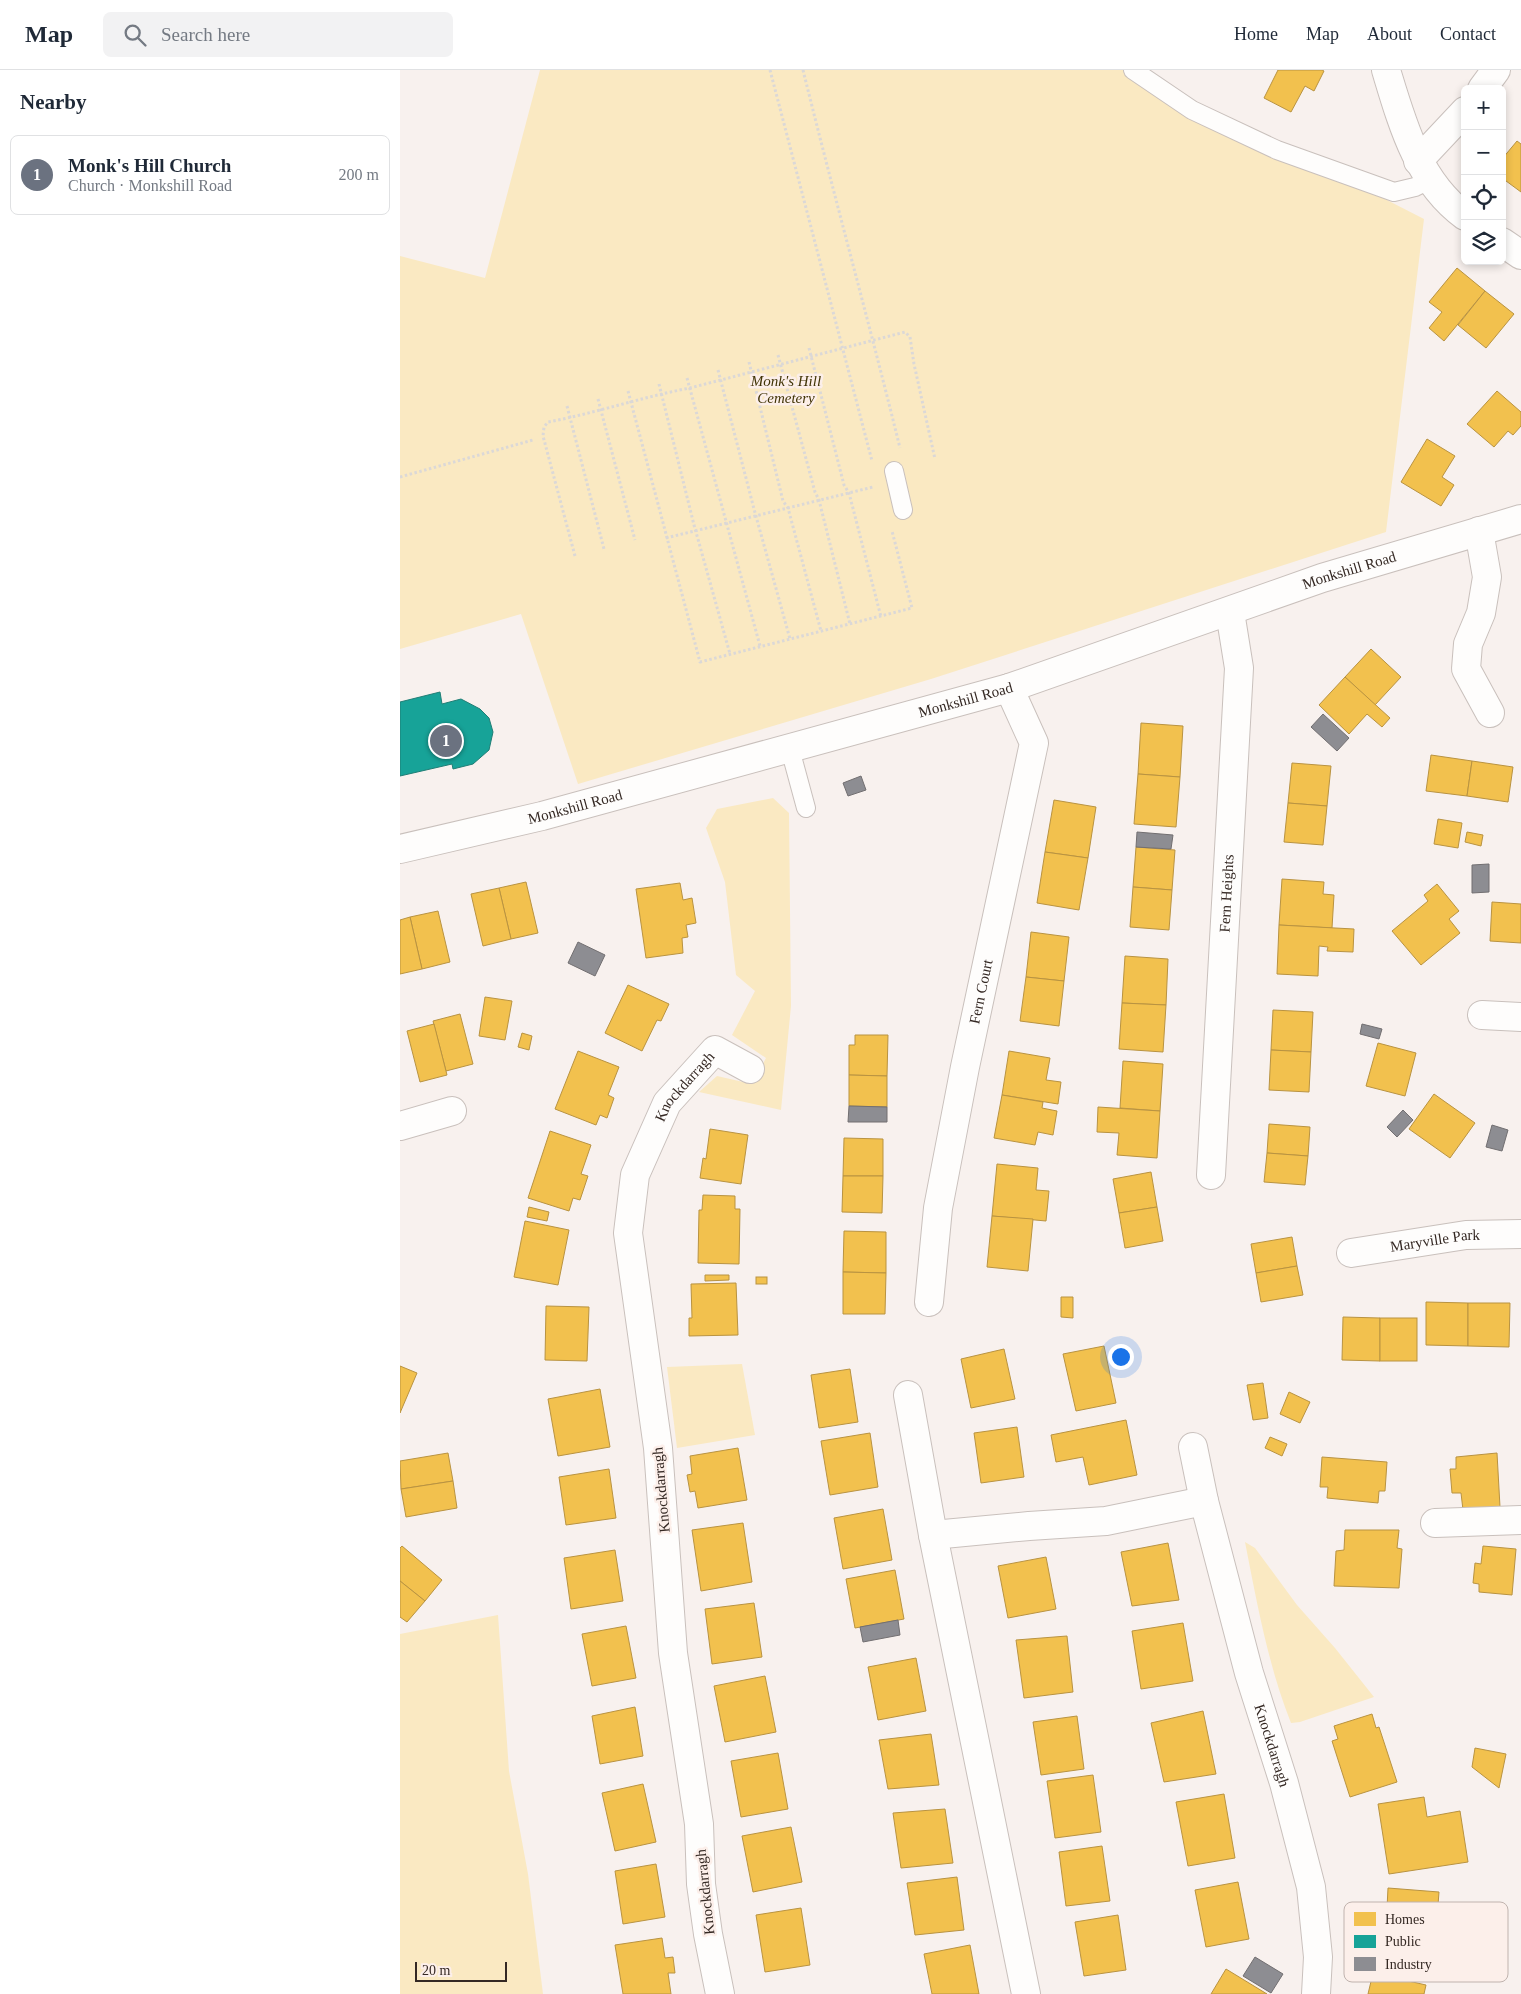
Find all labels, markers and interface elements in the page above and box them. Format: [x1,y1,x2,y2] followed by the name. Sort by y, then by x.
[103,12,453,57] search box
[25,21,73,47] text: Map
[121,21,149,49] icon: search
[161,24,250,45] text: Search here
[1234,24,1278,44] text: Home
[1306,24,1339,44] text: Map
[1367,24,1412,44] text: About
[1440,24,1496,44] text: Contact
[1461,85,1506,265] map controls
[1461,85,1506,130] button: +
[20,90,87,114] text: Nearby
[1461,130,1506,175] button: −
[68,155,231,176] text: Monk's Hill Church
[33,166,41,183] text: 1
[339,166,379,183] text: 200 m
[1461,175,1506,220] button: locate
[68,177,232,194] text: Church · Monkshill Road
[1461,220,1506,265] button: layers
[750,373,821,406] park label: Monk's Hill Cemetery
[1300,548,1398,592] street label: Monkshill Road
[917,679,1015,720] street label: Monkshill Road
[430,722,462,760] pin: 1
[526,786,624,827] street label: Monkshill Road
[1216,854,1237,933] street label: Fern Heights
[966,957,996,1025] street label: Fern Court
[652,1048,718,1124] street label: Knockdarragh
[1389,1227,1480,1255] street label: Maryville Park
[1108,1344,1134,1370] your location
[649,1446,673,1533] street label: Knockdarragh
[1251,1702,1293,1789] street label: Knockdarragh
[693,1848,717,1935] street label: Knockdarragh
[1344,1902,1508,1982] legend
[1385,1912,1425,1927] text: Homes
[1385,1934,1421,1949] text: Public
[1385,1957,1432,1972] text: Industry
[415,1959,508,1982] scale bar
[422,1963,450,1978] text: 20 m

